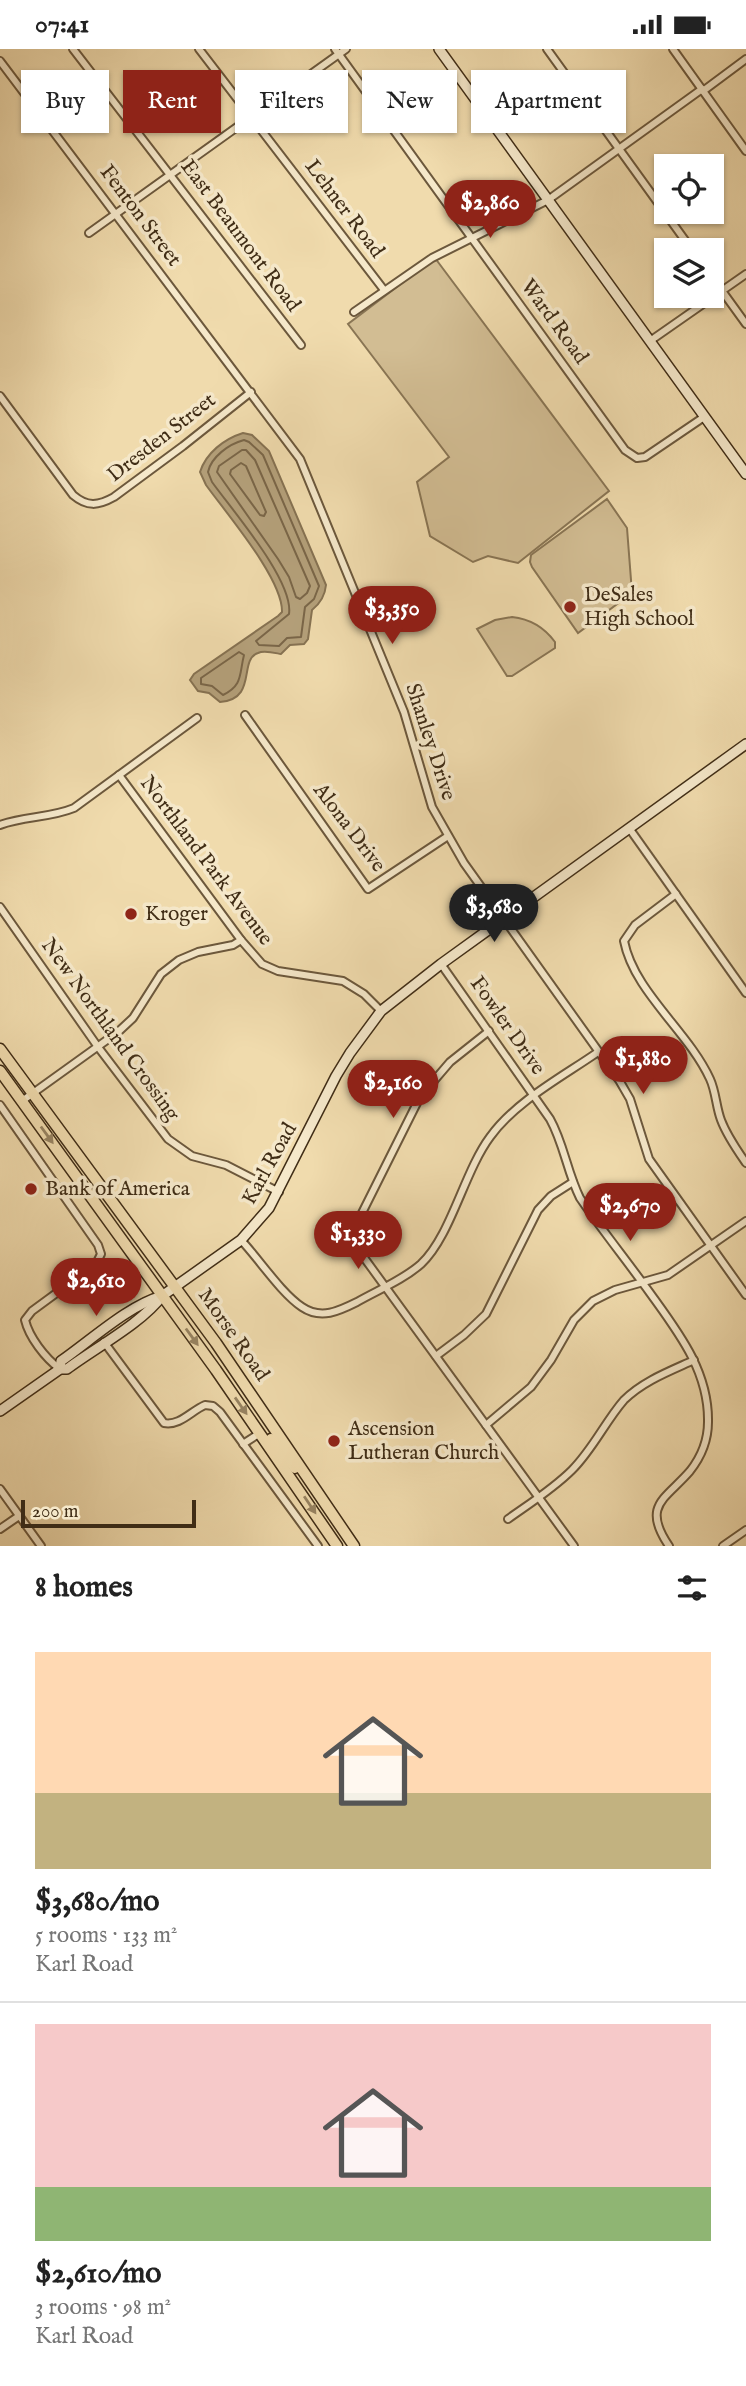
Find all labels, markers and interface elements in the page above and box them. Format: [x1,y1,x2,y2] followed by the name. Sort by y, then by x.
[35,8,89,41] text: 07:41
[21,70,109,133] chip: Buy
[123,70,221,133] chip: Rent
[235,70,348,133] chip: Filters
[362,70,457,133] chip: New
[471,70,626,133] chip: Apartment
[174,154,307,318] street label: East Beaumont Road
[298,154,390,264] street label: Lehner Road
[654,154,724,308] map controls
[654,154,724,224] button: locate
[93,160,187,272] street label: Fenton Street
[433,181,547,240] pin: $2,860
[460,188,520,217] text: $2,860
[654,238,724,308] button: layers
[514,274,594,371] street label: Ward Road
[102,387,222,489] street label: Dresden Street
[584,582,694,633] place label: DeSales High School
[335,587,449,646] pin: $3,350
[364,594,420,623] text: $3,350
[562,599,578,615] marker: DeSales High School
[398,680,462,804] street label: Shanley Drive
[133,771,279,951] street label: Northland Park Avenue
[306,777,392,878] street label: Alona Drive
[437,885,551,944] pin: $3,680
[465,892,523,921] text: $3,680
[145,901,208,928] place label: Kroger
[123,906,139,922] marker: Kroger
[35,933,186,1127] street label: New Northland Crossing
[463,971,551,1081] street label: Fowler Drive
[586,1037,700,1096] pin: $1,880
[615,1044,671,1073] text: $1,880
[336,1061,450,1120] pin: $2,160
[363,1068,423,1097] text: $2,160
[236,1117,304,1210] street label: Karl Road
[39,1126,53,1144] one-way arrow
[45,1176,191,1203] place label: Bank of America
[23,1181,39,1197] marker: Bank of America
[573,1183,687,1243] pin: $2,670
[599,1191,661,1220] text: $2,670
[301,1211,415,1271] pin: $1,330
[330,1219,386,1248] text: $1,330
[39,1259,153,1318] pin: $2,610
[67,1266,125,1295] text: $2,610
[191,1283,275,1387] street label: Morse Road
[185,1328,199,1347] one-way arrow
[234,1397,248,1415] one-way arrow
[347,1416,499,1467] place label: Ascension Lutheran Church
[326,1433,342,1449] marker: Ascension Lutheran Church
[303,1496,316,1515] one-way arrow
[21,1497,196,1529] scale bar
[32,1500,78,1524] text: 200 m
[35,1569,133,1607] text: 8 homes
[673,1569,711,1607] icon: filters
[310,1698,436,1824] icon: home
[35,1883,159,1921] text: $3,680/mo
[35,1921,178,1950] text: 5 rooms · 133 m²
[35,1950,133,1979] text: Karl Road
[310,2070,436,2196] icon: home
[35,2255,161,2293] text: $2,610/mo
[35,2293,171,2322] text: 3 rooms · 98 m²
[35,2322,133,2351] text: Karl Road

